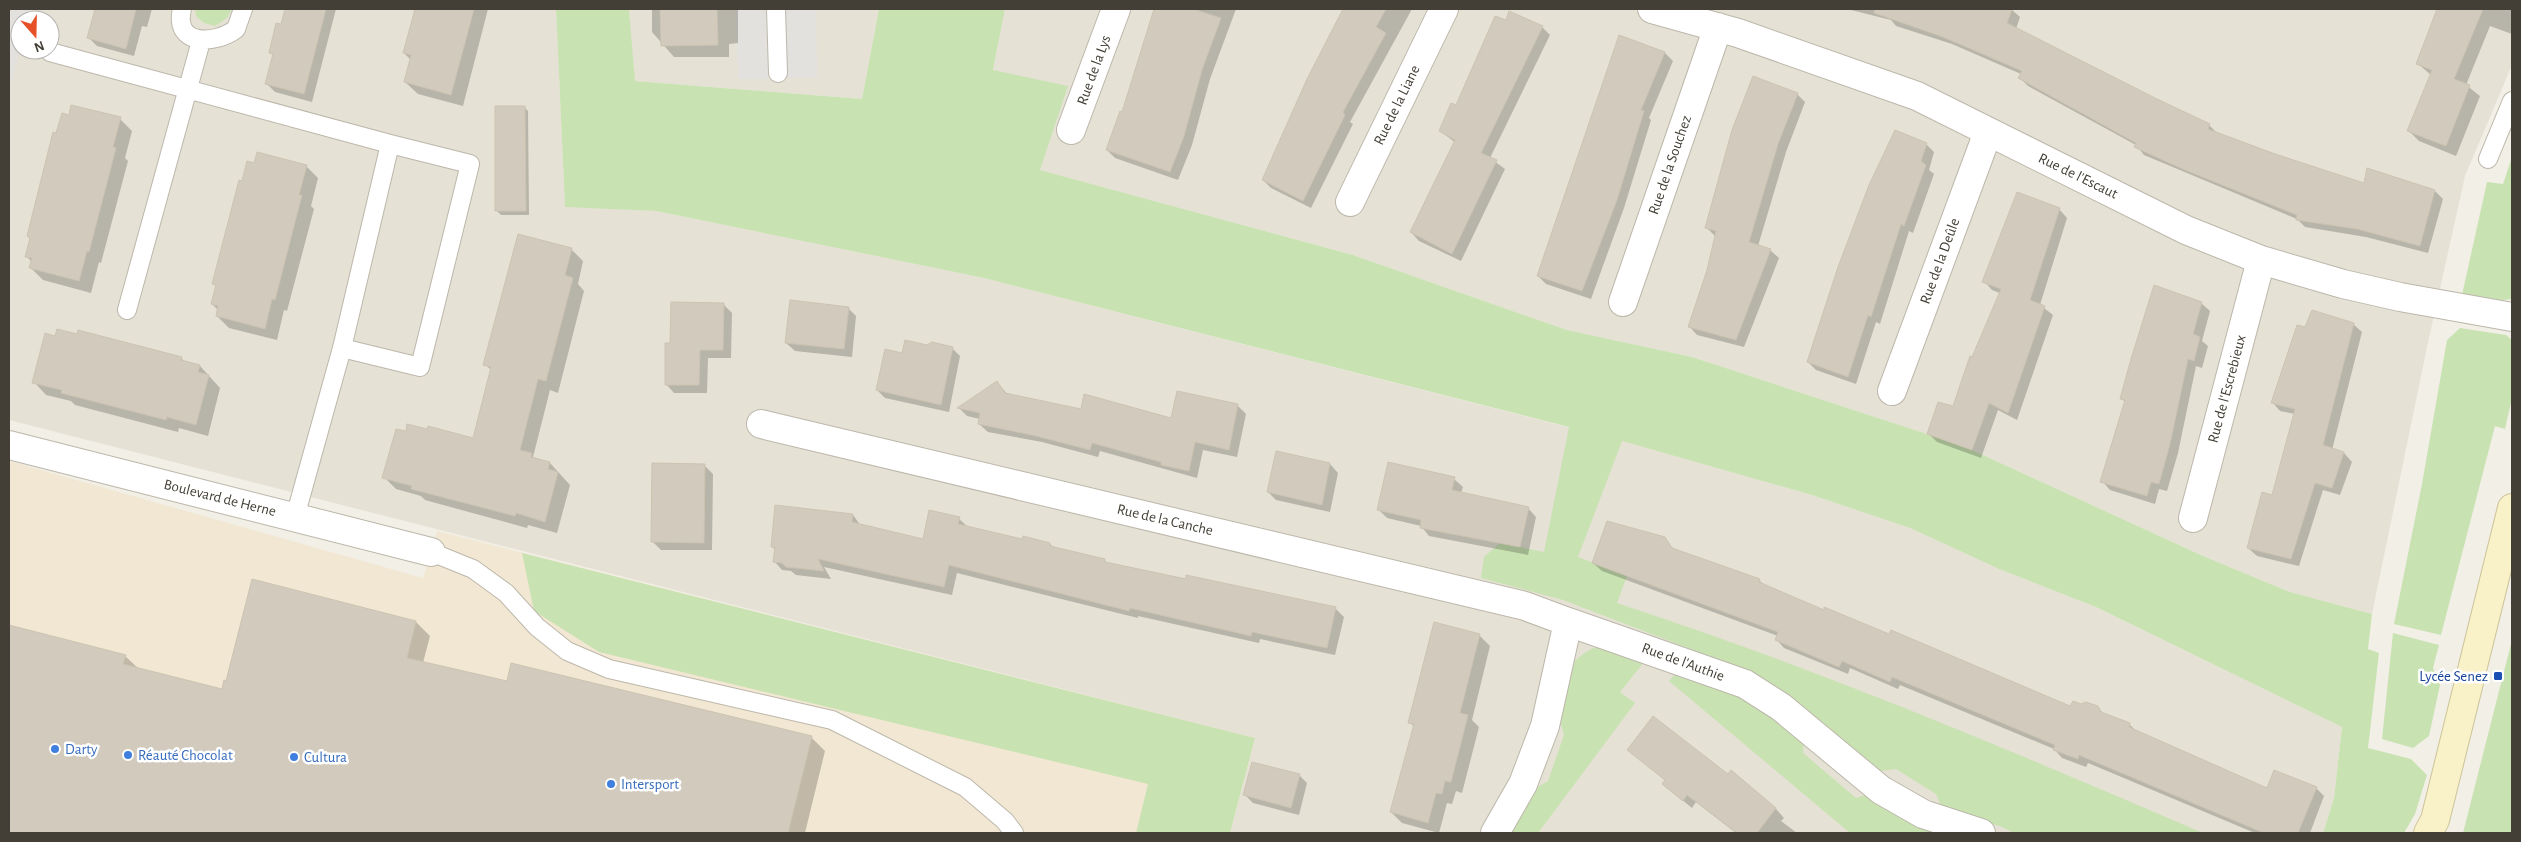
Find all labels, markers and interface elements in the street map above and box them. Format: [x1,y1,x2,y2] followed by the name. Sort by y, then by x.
[10,10,60,60] north arrow
[1074,33,1114,107] street label: Rue de la Lys
[32,38,46,55] text: N
[1371,63,1423,147] street label: Rue de la Liane
[1646,113,1694,217] street label: Rue de la Souchez
[2036,150,2120,202] street label: Rue de l'Escaut
[1918,216,1962,306] street label: Rue de la Deûle
[2205,333,2249,445] street label: Rue de l'Escrebieux
[162,477,278,519] street label: Boulevard de Herne
[1116,502,1215,538] street label: Rue de la Canche
[1640,640,1726,684] street label: Rue de l'Authie
[2419,669,2488,684] place label: Lycée Senez
[2492,670,2504,682] marker: Lycée Senez
[65,742,98,757] place label: Darty
[49,743,61,755] marker: Darty
[138,748,233,763] place label: Réauté Chocolat
[122,749,134,761] marker: Réauté Chocolat
[304,750,347,765] place label: Cultura
[288,751,300,763] marker: Cultura
[621,777,679,792] place label: Intersport
[605,778,617,790] marker: Intersport

